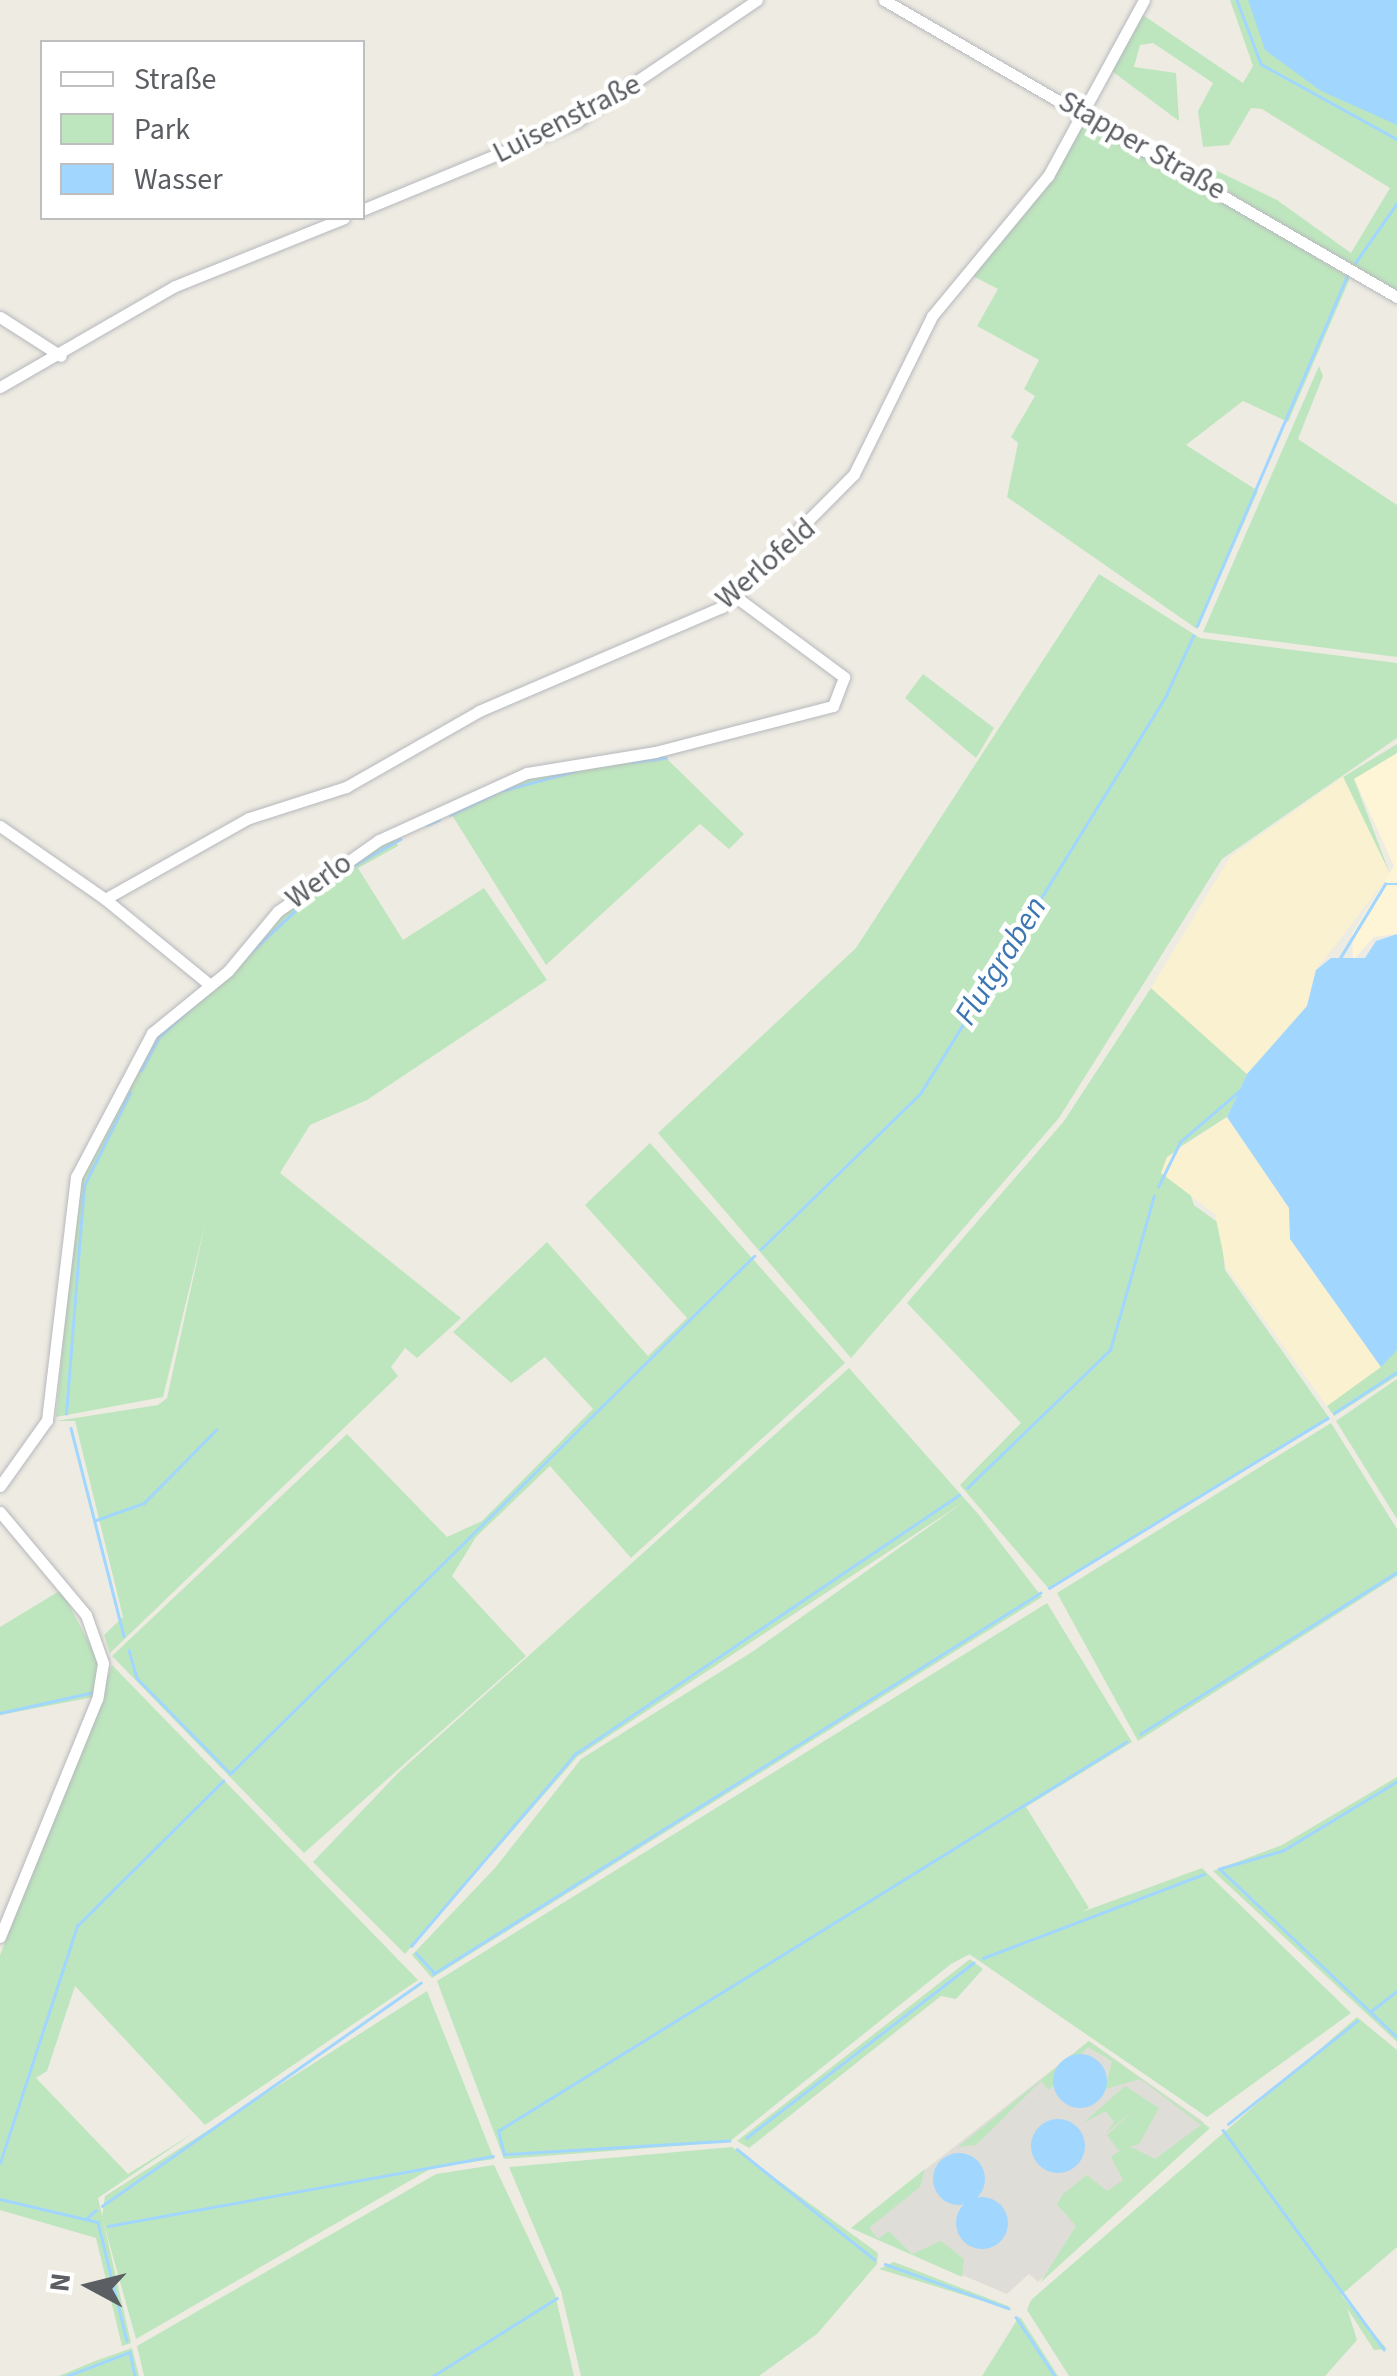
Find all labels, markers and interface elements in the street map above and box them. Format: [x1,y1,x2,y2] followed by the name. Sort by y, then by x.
[40,40,365,220] legend
[134,58,216,101] text: Straße
[487,66,647,172] street label: Luisenstraße
[1052,84,1232,208] street label: Stapper Straße
[134,108,190,151] text: Park
[134,158,223,201] text: Wasser
[709,511,823,617] street label: Werlofeld
[279,845,359,917] street label: Werlo
[947,890,1055,1032] water label: Flutgraben
[40,2236,140,2336] north arrow
[39,2271,81,2294] text: N

